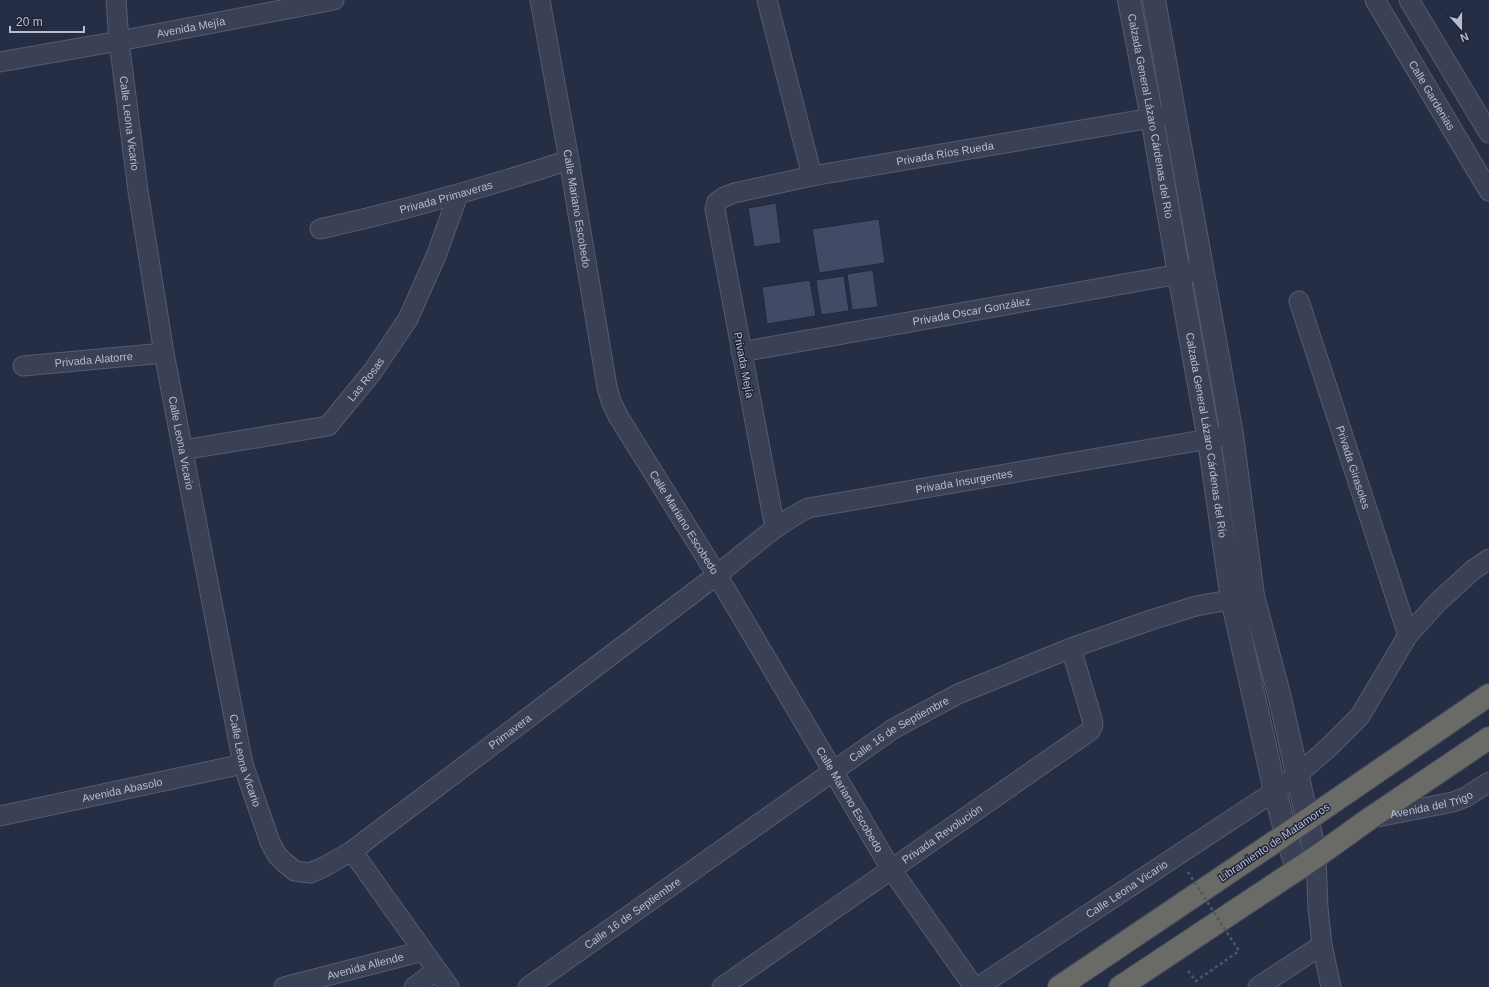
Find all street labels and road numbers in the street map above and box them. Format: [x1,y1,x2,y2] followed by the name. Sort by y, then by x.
[1126,13,1175,219] street label: Calzada General Lázaro Cárdenas del Río
[156,15,227,40] street label: Avenida Mejía
[1406,58,1458,133] street label: Calle Gardenias
[117,75,141,171] street label: Calle Leona Vicario
[895,139,995,167] street label: Privada Ríos Rueda
[561,148,593,269] street label: Calle Mariano Escobedo
[398,178,494,216] street label: Privada Primaveras
[912,295,1031,327] street label: Privada Oscar González
[732,331,756,400] street label: Privada Mejía
[1184,331,1229,539] street label: Calzada General Lázaro Cárdenas del Río
[54,350,133,369] street label: Privada Alatorre
[345,355,387,403] street label: Las Rosas
[166,395,196,491] street label: Calle Leona Vicario
[1334,424,1373,511] street label: Privada Girasoles
[915,467,1014,495] street label: Privada Insurgentes
[647,468,721,576] street label: Calle Mariano Escobedo
[847,694,951,764] street label: Calle 16 de Septiembre
[486,711,534,751] street label: Primavera
[228,713,263,808] street label: Calle Leona Vicario
[814,745,886,854] street label: Calle Mariano Escobedo
[81,775,164,804] street label: Avenida Abasolo
[1389,788,1475,820] street label: Avenida del Trigo
[1216,800,1332,884] street label: Libramiento de Matamoros
[900,802,984,866] street label: Privada Revolución
[1083,858,1170,920] street label: Calle Leona Vicario
[582,875,683,951] street label: Calle 16 de Septiembre
[326,950,405,982] street label: Avenida Allende

